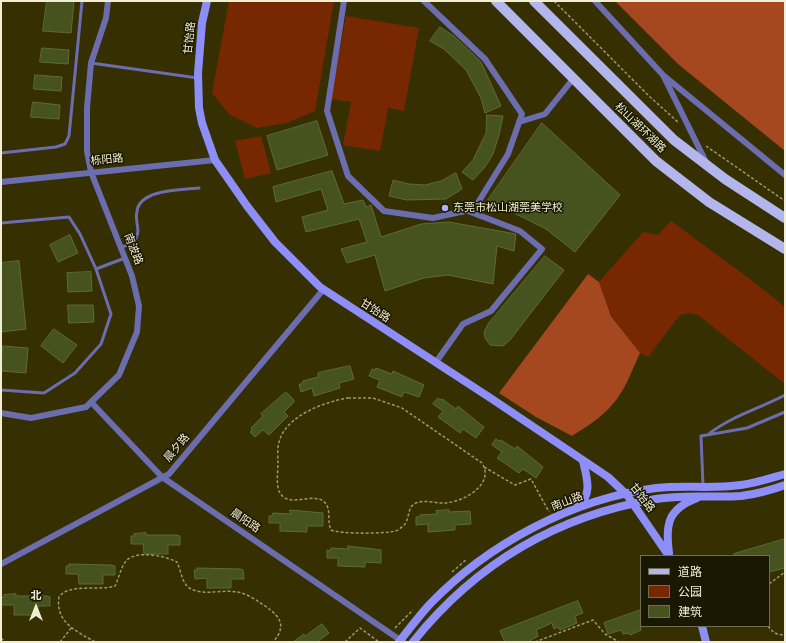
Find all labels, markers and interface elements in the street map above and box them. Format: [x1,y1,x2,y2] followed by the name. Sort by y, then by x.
[182,21,198,55] street label: 甘饴路
[612,100,668,156] street label: 松山湖环湖路
[90,152,124,168] street label: 栎阳路
[453,201,563,215] place label: 东莞市松山湖莞美学校
[440,203,450,213] marker: 东莞市松山湖莞美学校
[121,231,145,267] street label: 南波路
[358,297,392,325] street label: 甘饴路
[161,431,193,465] street label: 晨夕路
[627,481,657,515] street label: 甘饴路
[549,490,585,514] street label: 南山路
[228,506,262,536] street label: 晨阳路
[640,555,770,627] legend
[678,564,702,580] text: 道路
[678,584,702,600] text: 公园
[16,587,56,627] north arrow
[31,588,42,602] text: 北
[678,604,702,620] text: 建筑

